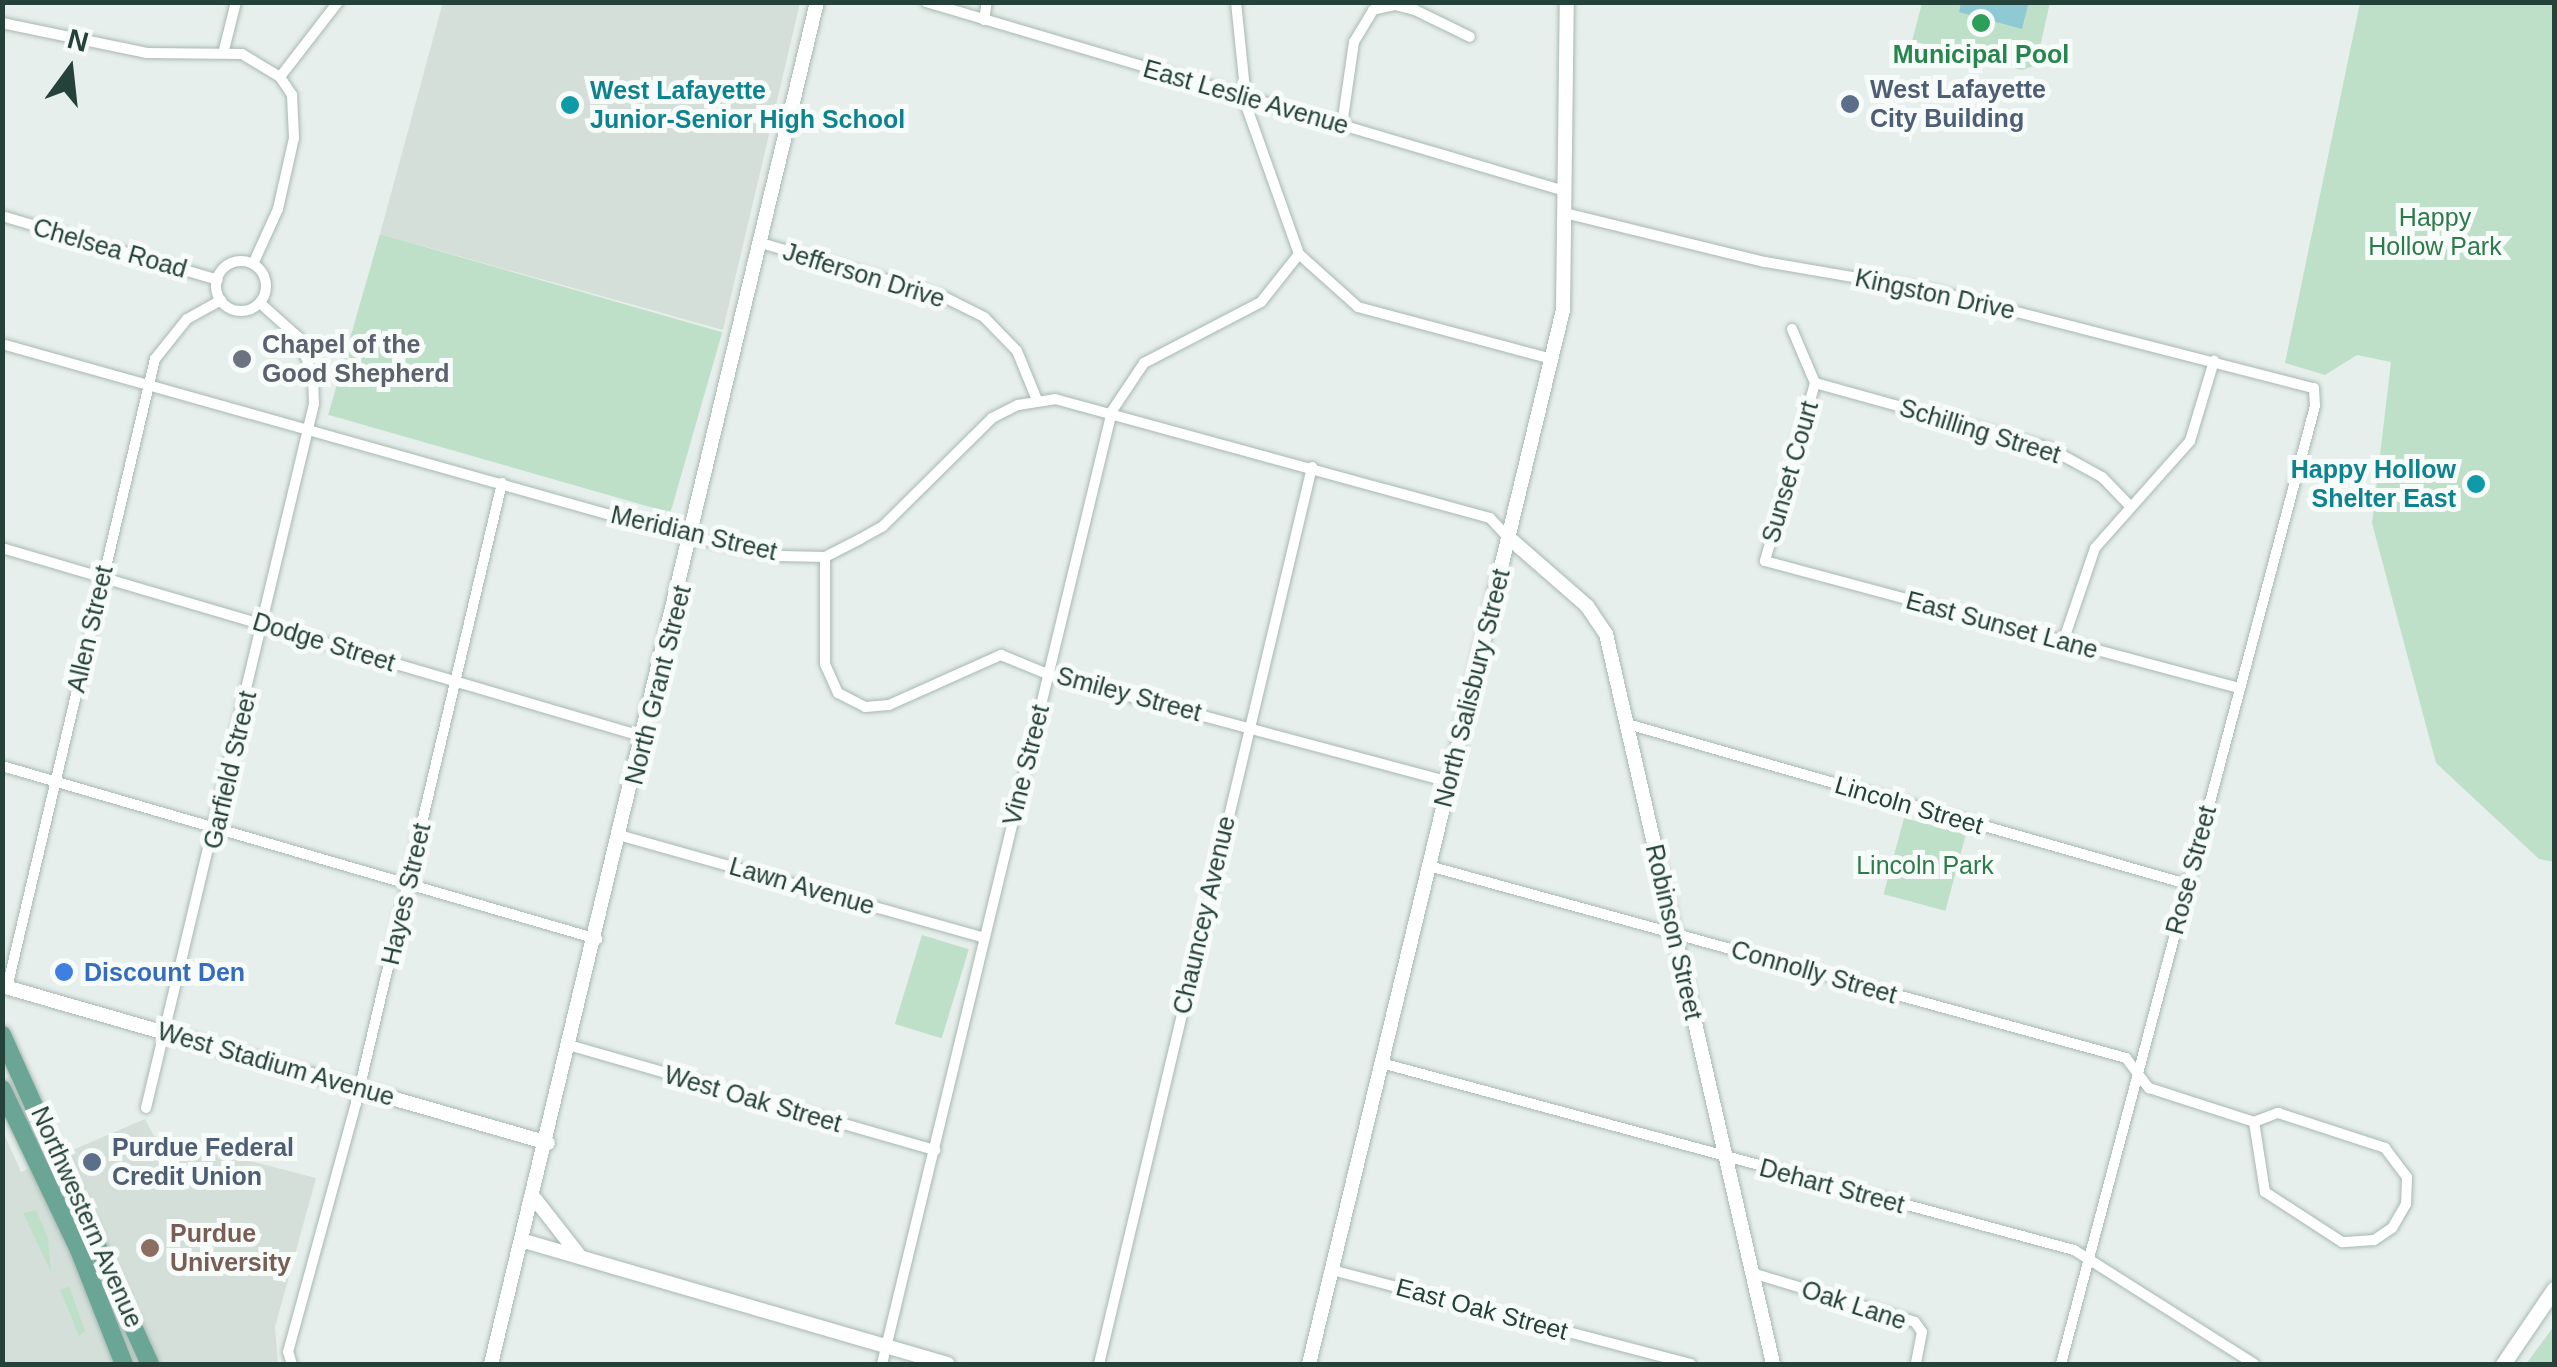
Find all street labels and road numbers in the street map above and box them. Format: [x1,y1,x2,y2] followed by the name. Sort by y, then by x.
[1139,53,1353,141] street label: East Leslie Avenue
[30,212,190,284] street label: Chelsea Road
[779,236,949,314] street label: Jefferson Drive
[1852,262,2018,326] street label: Kingston Drive
[1896,392,2064,470] street label: Schilling Street
[1755,398,1825,546] street label: Sunset Court
[608,499,780,567] street label: Meridian Street
[61,563,119,695] street label: Allen Street
[1428,566,1516,810] street label: North Salisbury Street
[619,582,697,788] street label: North Grant Street
[1903,585,2101,665] street label: East Sunset Lane
[249,606,399,678] street label: Dodge Street
[1053,660,1205,728] street label: Smiley Street
[197,688,263,852] street label: Garfield Street
[997,702,1055,828] street label: Vine Street
[1831,770,1987,840] street label: Lincoln Street
[2159,802,2223,938] street label: Rose Street
[1166,812,1242,1018] street label: Chauncey Avenue
[375,820,437,968] street label: Hayes Street
[1639,841,1709,1023] street label: Robinson Street
[725,851,879,921] street label: Lawn Avenue
[1728,934,1900,1010] street label: Connolly Street
[153,1016,399,1112] street label: West Stadium Avenue
[661,1059,845,1139] street label: West Oak Street
[24,1101,150,1333] street label: Northwestern Avenue
[1756,1152,1908,1220] street label: Dehart Street
[1393,1272,1571,1346] street label: East Oak Street
[1798,1274,1910,1336] street label: Oak Lane

